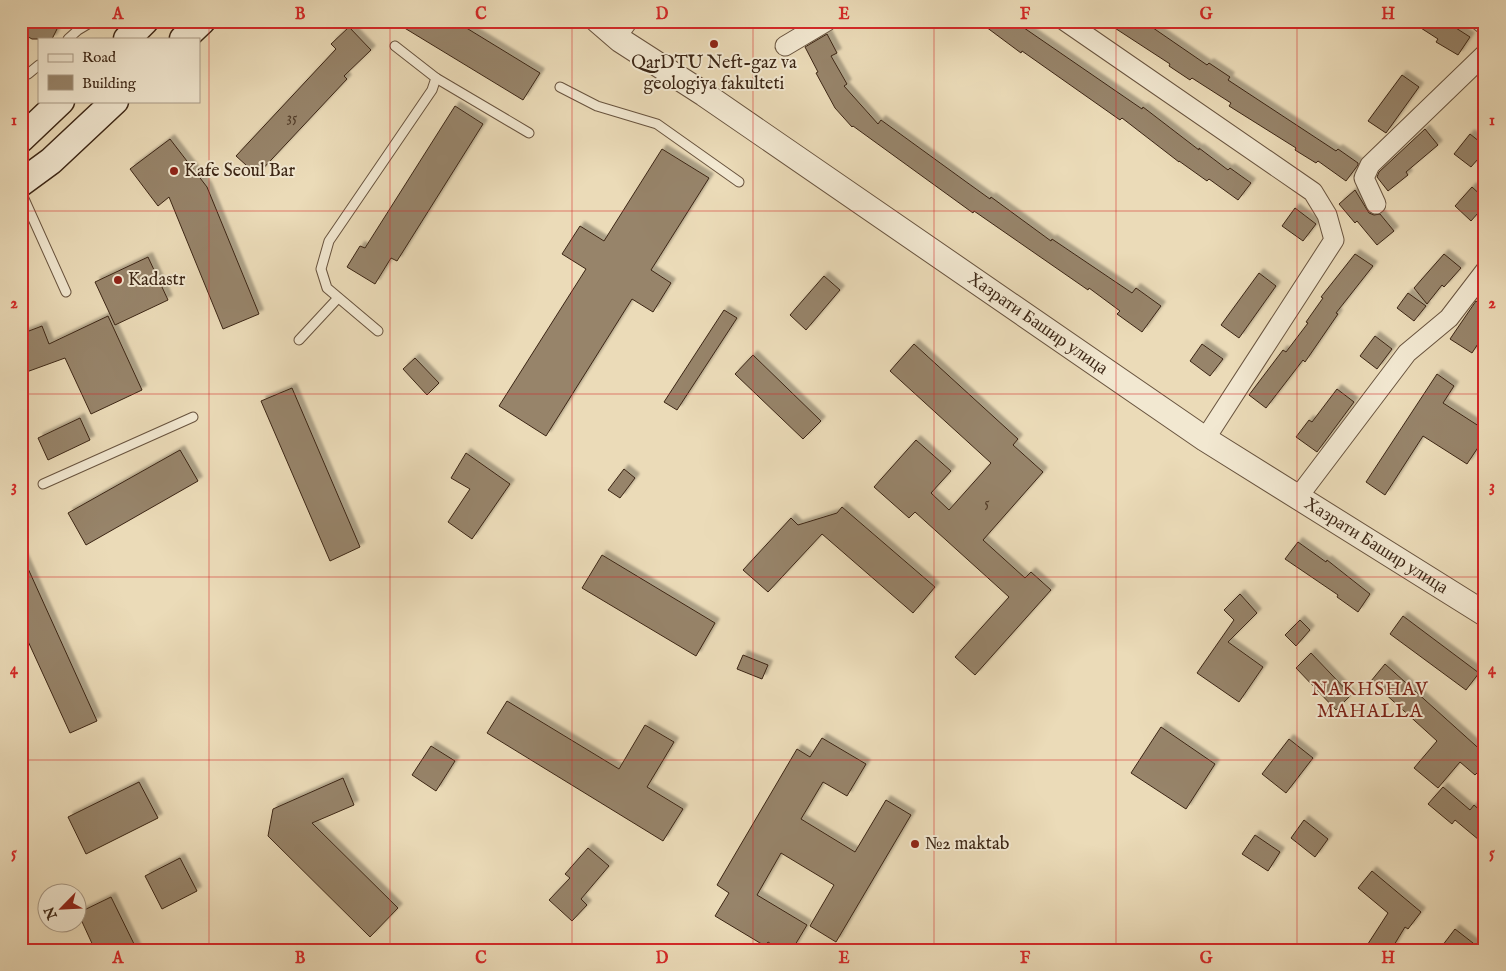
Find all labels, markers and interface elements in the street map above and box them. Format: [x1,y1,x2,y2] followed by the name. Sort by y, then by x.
[112,5,125,25] text: A
[295,5,306,25] text: B
[475,5,487,25] text: C
[656,5,669,25] text: D
[838,5,850,25] text: E
[1020,5,1031,25] text: F
[1200,5,1213,25] text: G
[1381,5,1395,25] text: H
[38,38,200,102] legend
[708,38,720,50] marker: QarDTU Neft-gaz va geologiya fakulteti
[82,48,117,67] text: Road
[631,52,797,96] place label: QarDTU Neft-gaz va geologiya fakulteti
[82,74,137,93] text: Building
[286,108,298,127] house number: 35
[11,111,17,131] text: 1
[1489,111,1495,131] text: 1
[184,160,295,183] place label: Kafe Seoul Bar
[168,165,180,177] marker: Kafe Seoul Bar
[963,267,1112,380] street label: Хазрати Башир улица
[128,269,186,292] place label: Kadastr
[112,274,124,286] marker: Kadastr
[10,294,18,314] text: 2
[1488,294,1496,314] text: 2
[11,477,17,497] text: 3
[1489,477,1495,497] text: 3
[1300,492,1452,600] street label: Хазрати Башир улица
[984,493,990,512] house number: 5
[10,660,19,680] text: 4
[1488,660,1497,680] text: 4
[1311,678,1429,724] district label: NAKHSHAV MAHALLA
[925,833,1010,856] place label: №2 maktab
[909,838,921,850] marker: №2 maktab
[11,844,17,864] text: 5
[1489,844,1495,864] text: 5
[38,884,88,934] north arrow
[40,904,62,923] text: N
[112,949,125,969] text: A
[295,949,306,969] text: B
[475,949,487,969] text: C
[656,949,669,969] text: D
[838,949,850,969] text: E
[1020,949,1031,969] text: F
[1200,949,1213,969] text: G
[1381,949,1395,969] text: H

